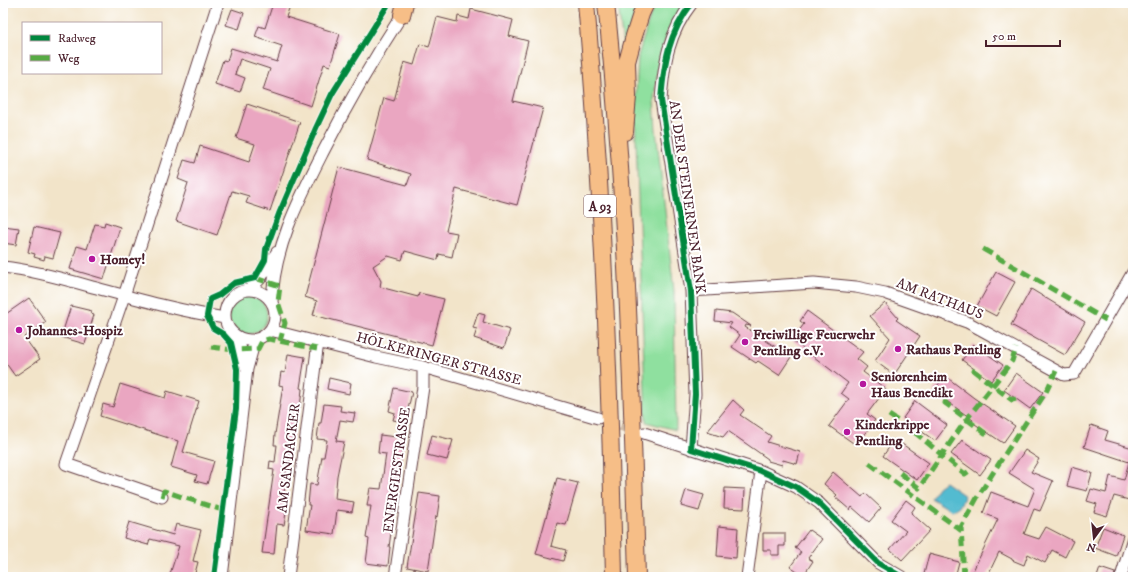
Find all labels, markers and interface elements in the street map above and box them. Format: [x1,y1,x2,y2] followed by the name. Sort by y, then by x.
[22,22,162,74] legend
[986,22,1060,48] scale bar
[992,29,1016,44] text: 50 m
[58,31,96,46] text: Radweg
[57,51,79,66] text: Weg
[665,99,710,295] street label: AN DER STEINERNEN BANK
[584,195,616,217] road number: A 93
[100,251,145,269] place label: Homey!
[87,254,97,264] marker: Homey!
[894,274,986,324] street label: AM RATHAUS
[25,322,124,340] place label: Johannes-Hospiz
[14,325,24,335] marker: Johannes-Hospiz
[753,326,876,360] place label: Freiwillige Feuerwehr Pentling e.V.
[354,328,523,390] street label: HÖLKERINGER STRASSE
[740,337,750,347] marker: Freiwillige Feuerwehr Pentling e.V.
[906,341,1002,359] place label: Rathaus Pentling
[893,344,903,354] marker: Rathaus Pentling
[871,368,953,402] place label: Seniorenheim Haus Benedikt
[858,379,868,389] marker: Seniorenheim Haus Benedikt
[273,402,305,514] street label: AM SANDACKER
[379,406,415,534] street label: ENERGIESTRASSE
[855,416,929,450] place label: Kinderkrippe Pentling
[842,427,852,437] marker: Kinderkrippe Pentling
[1074,518,1114,558] north arrow
[1085,539,1098,555] text: N

